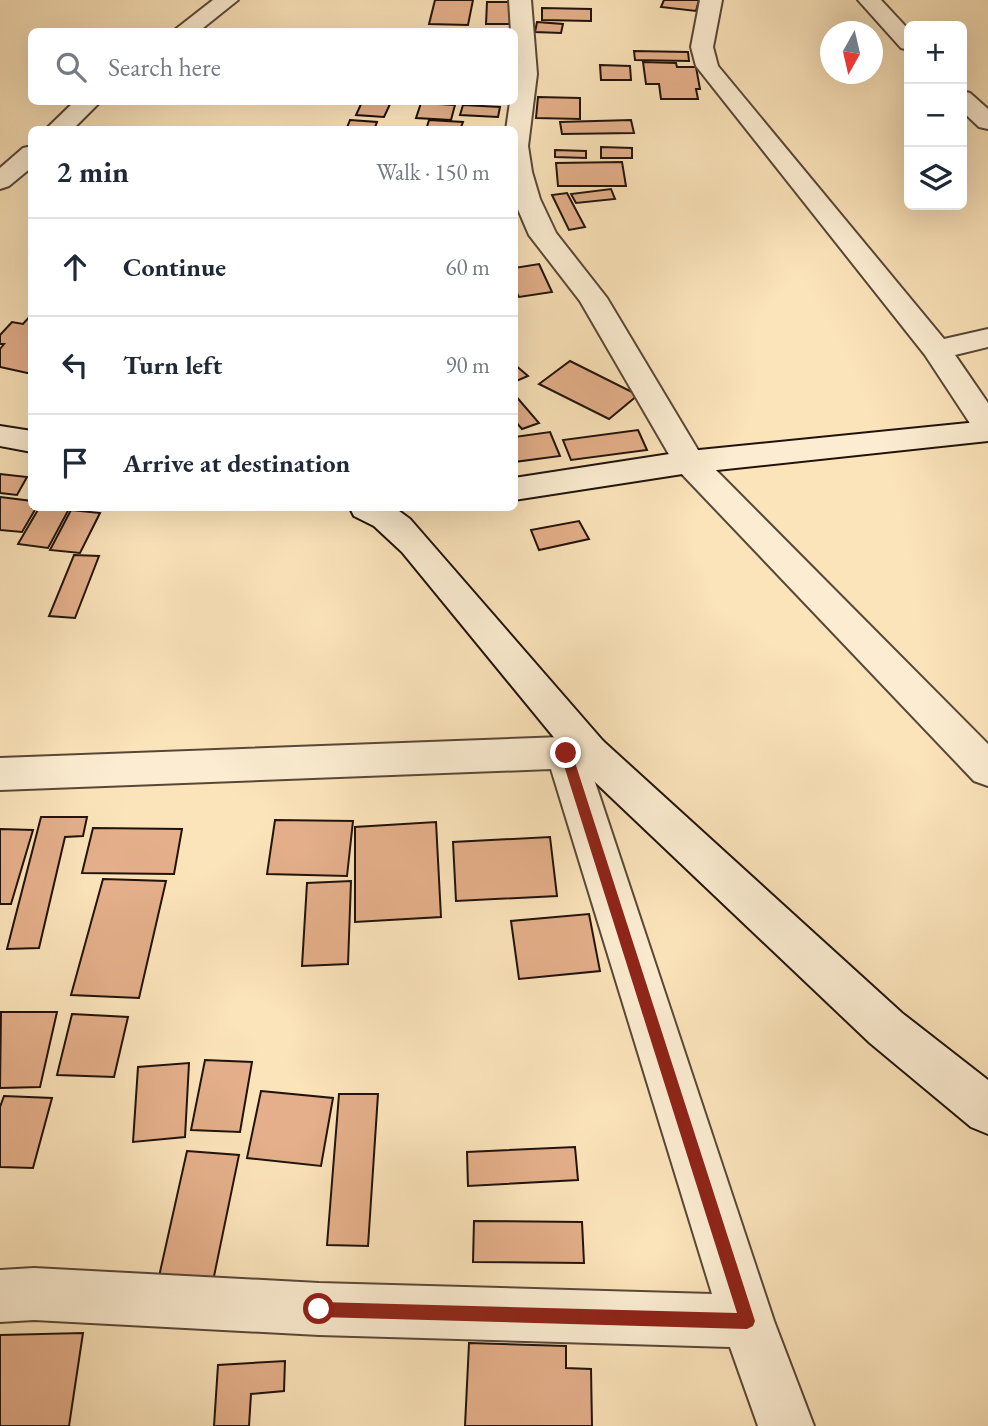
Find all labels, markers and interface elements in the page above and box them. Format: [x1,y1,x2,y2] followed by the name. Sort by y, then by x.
[820,21,883,84] north arrow
[904,21,967,210] map controls
[904,21,967,84] button: +
[28,28,518,105] search box
[52,48,90,86] icon: search
[108,50,221,84] text: Search here
[904,84,967,147] button: −
[904,147,967,210] button: layers
[56,152,129,191] text: 2 min
[376,157,490,187] text: Walk · 150 m
[56,248,94,286] icon: ahead
[123,250,226,284] text: Continue
[445,252,490,282] text: 60 m
[56,346,94,384] icon: left
[123,348,222,382] text: Turn left
[445,350,490,380] text: 90 m
[56,444,94,482] icon: arrive
[123,446,350,480] text: Arrive at destination
[550,737,581,768] route end
[303,1293,334,1324] route start

